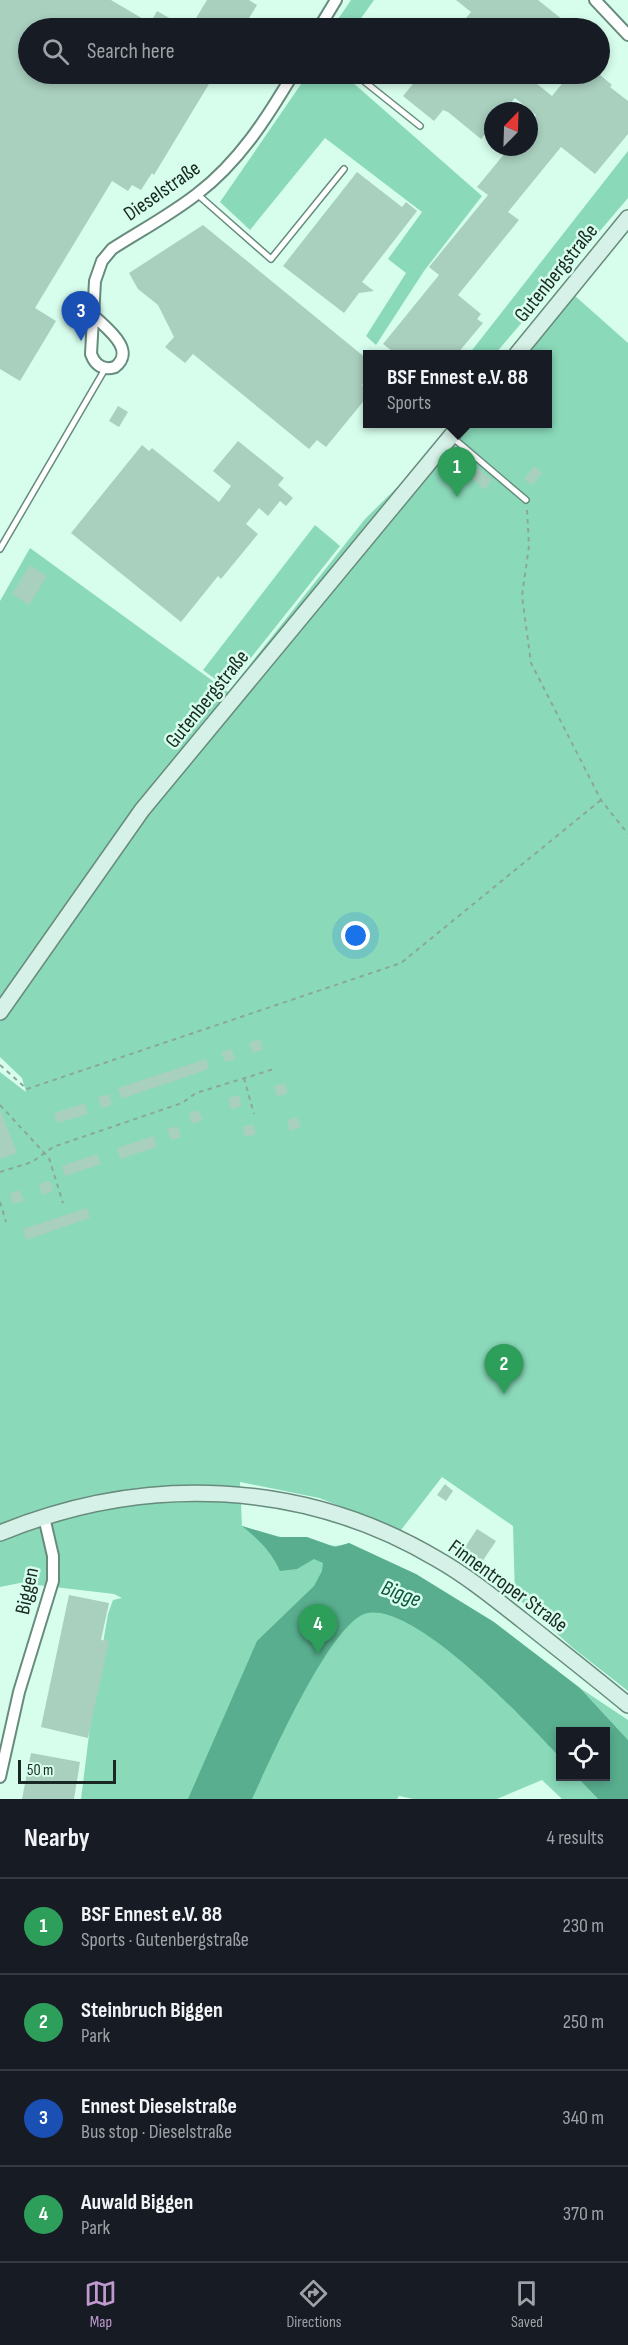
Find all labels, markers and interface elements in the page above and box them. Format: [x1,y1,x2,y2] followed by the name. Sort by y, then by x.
[18,18,610,84] search box
[39,35,72,68] icon: search
[87,38,174,65] text: Search here
[484,102,538,156] north arrow
[119,156,205,226] street label: Dieselstraße
[509,219,603,327] street label: Gutenbergstraße
[62,292,100,341] pin: 3
[363,350,552,428] popup
[387,364,528,391] text: BSF Ennest e.V. 88
[387,391,431,415] text: Sports
[438,448,476,497] pin: 1
[160,645,254,753] street label: Gutenbergstraße
[341,921,370,950] your location
[484,1344,524,1394] pin: 2
[443,1534,573,1638] street label: Finnentroper Straße
[10,1565,44,1617] street label: Biggen
[378,1574,425,1614] water label: Bigge
[298,1604,338,1654] pin: 4
[556,1727,610,1781] map controls
[556,1727,610,1781] button: locate
[18,1757,116,1784] scale bar
[27,1761,53,1780] text: 50 m
[24,1823,90,1854] text: Nearby
[547,1826,604,1850] text: 4 results
[81,1901,222,1928] text: BSF Ennest e.V. 88
[40,1914,47,1938] text: 1
[562,1914,604,1938] text: 230 m
[81,1928,249,1952] text: Sports · Gutenbergstraße
[81,1997,223,2024] text: Steinbruch Biggen
[39,2010,48,2034] text: 2
[563,2010,604,2034] text: 250 m
[81,2024,110,2048] text: Park
[81,2093,237,2120] text: Ennest Dieselstraße
[39,2106,48,2130] text: 3
[562,2106,604,2130] text: 340 m
[81,2120,232,2144] text: Bus stop · Dieselstraße
[81,2189,193,2216] text: Auwald Biggen
[39,2202,48,2226] text: 4
[563,2202,604,2226] text: 370 m
[81,2216,110,2240] text: Park
[84,2277,117,2332] tab: Map
[286,2277,341,2332] tab: Directions
[510,2277,543,2332] tab: Saved

